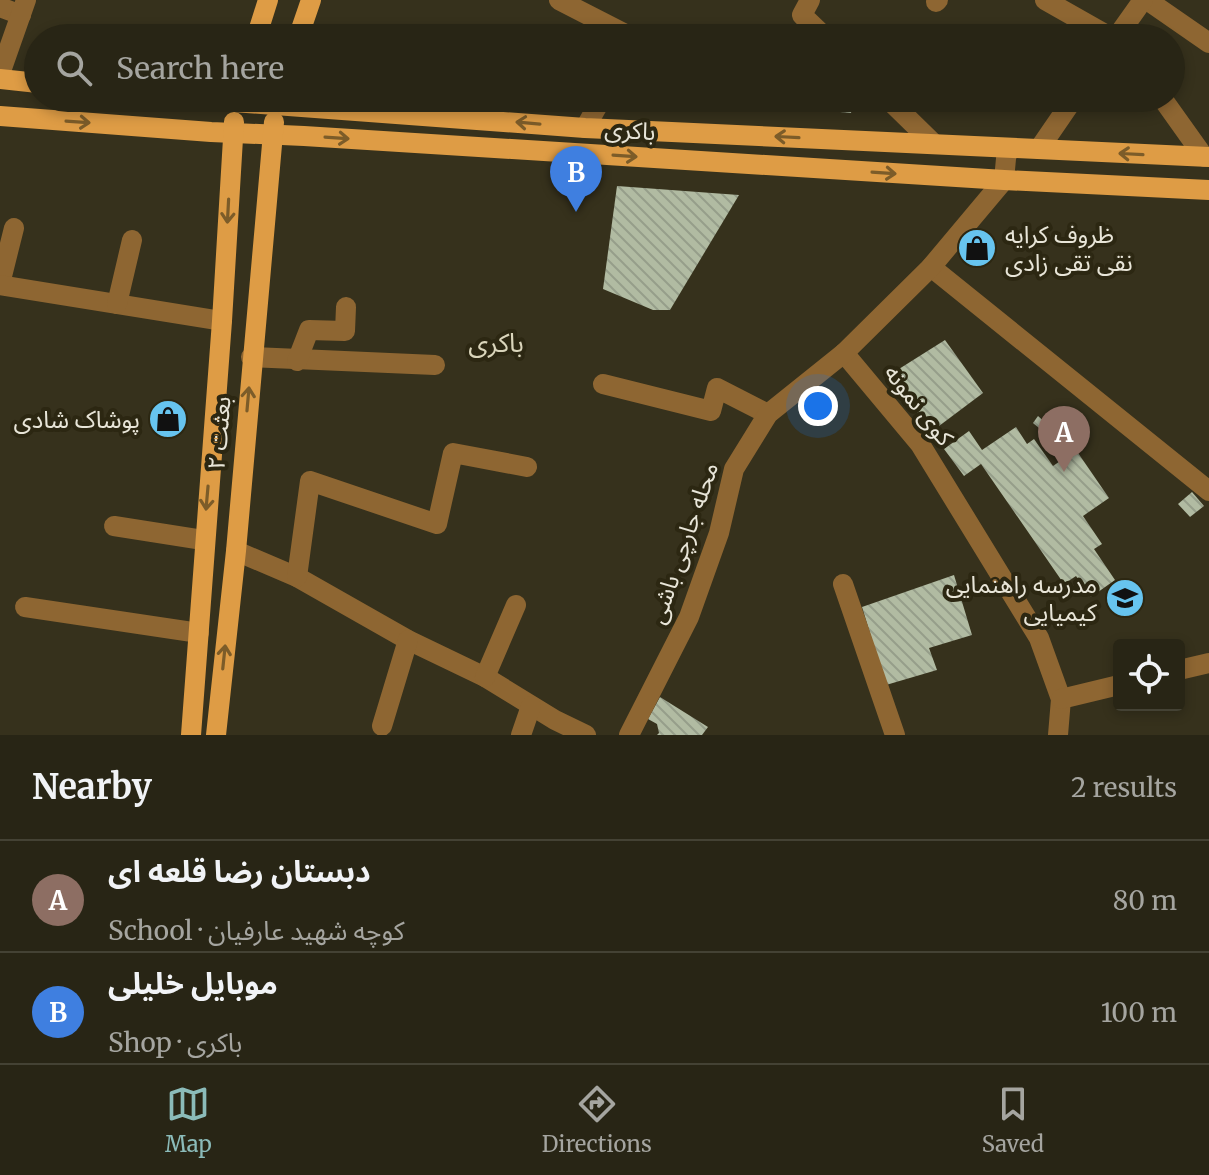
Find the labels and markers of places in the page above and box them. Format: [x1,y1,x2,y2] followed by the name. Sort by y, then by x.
[550,146,602,212] pin: B
[1005,219,1133,278] place label: ظروف کرایه نقی تقی زادی
[956,227,998,269] shop icon: ظروف کرایه نقی تقی زادی
[147,398,189,440] shop icon: پوشاک شادی
[13,404,140,435] place label: پوشاک شادی
[1038,406,1090,472] pin: A
[946,569,1098,628] place label: مدرسه راهنمایی کیمیایی
[1104,577,1146,619] school or university icon: مدرسه راهنمایی کیمیایی

